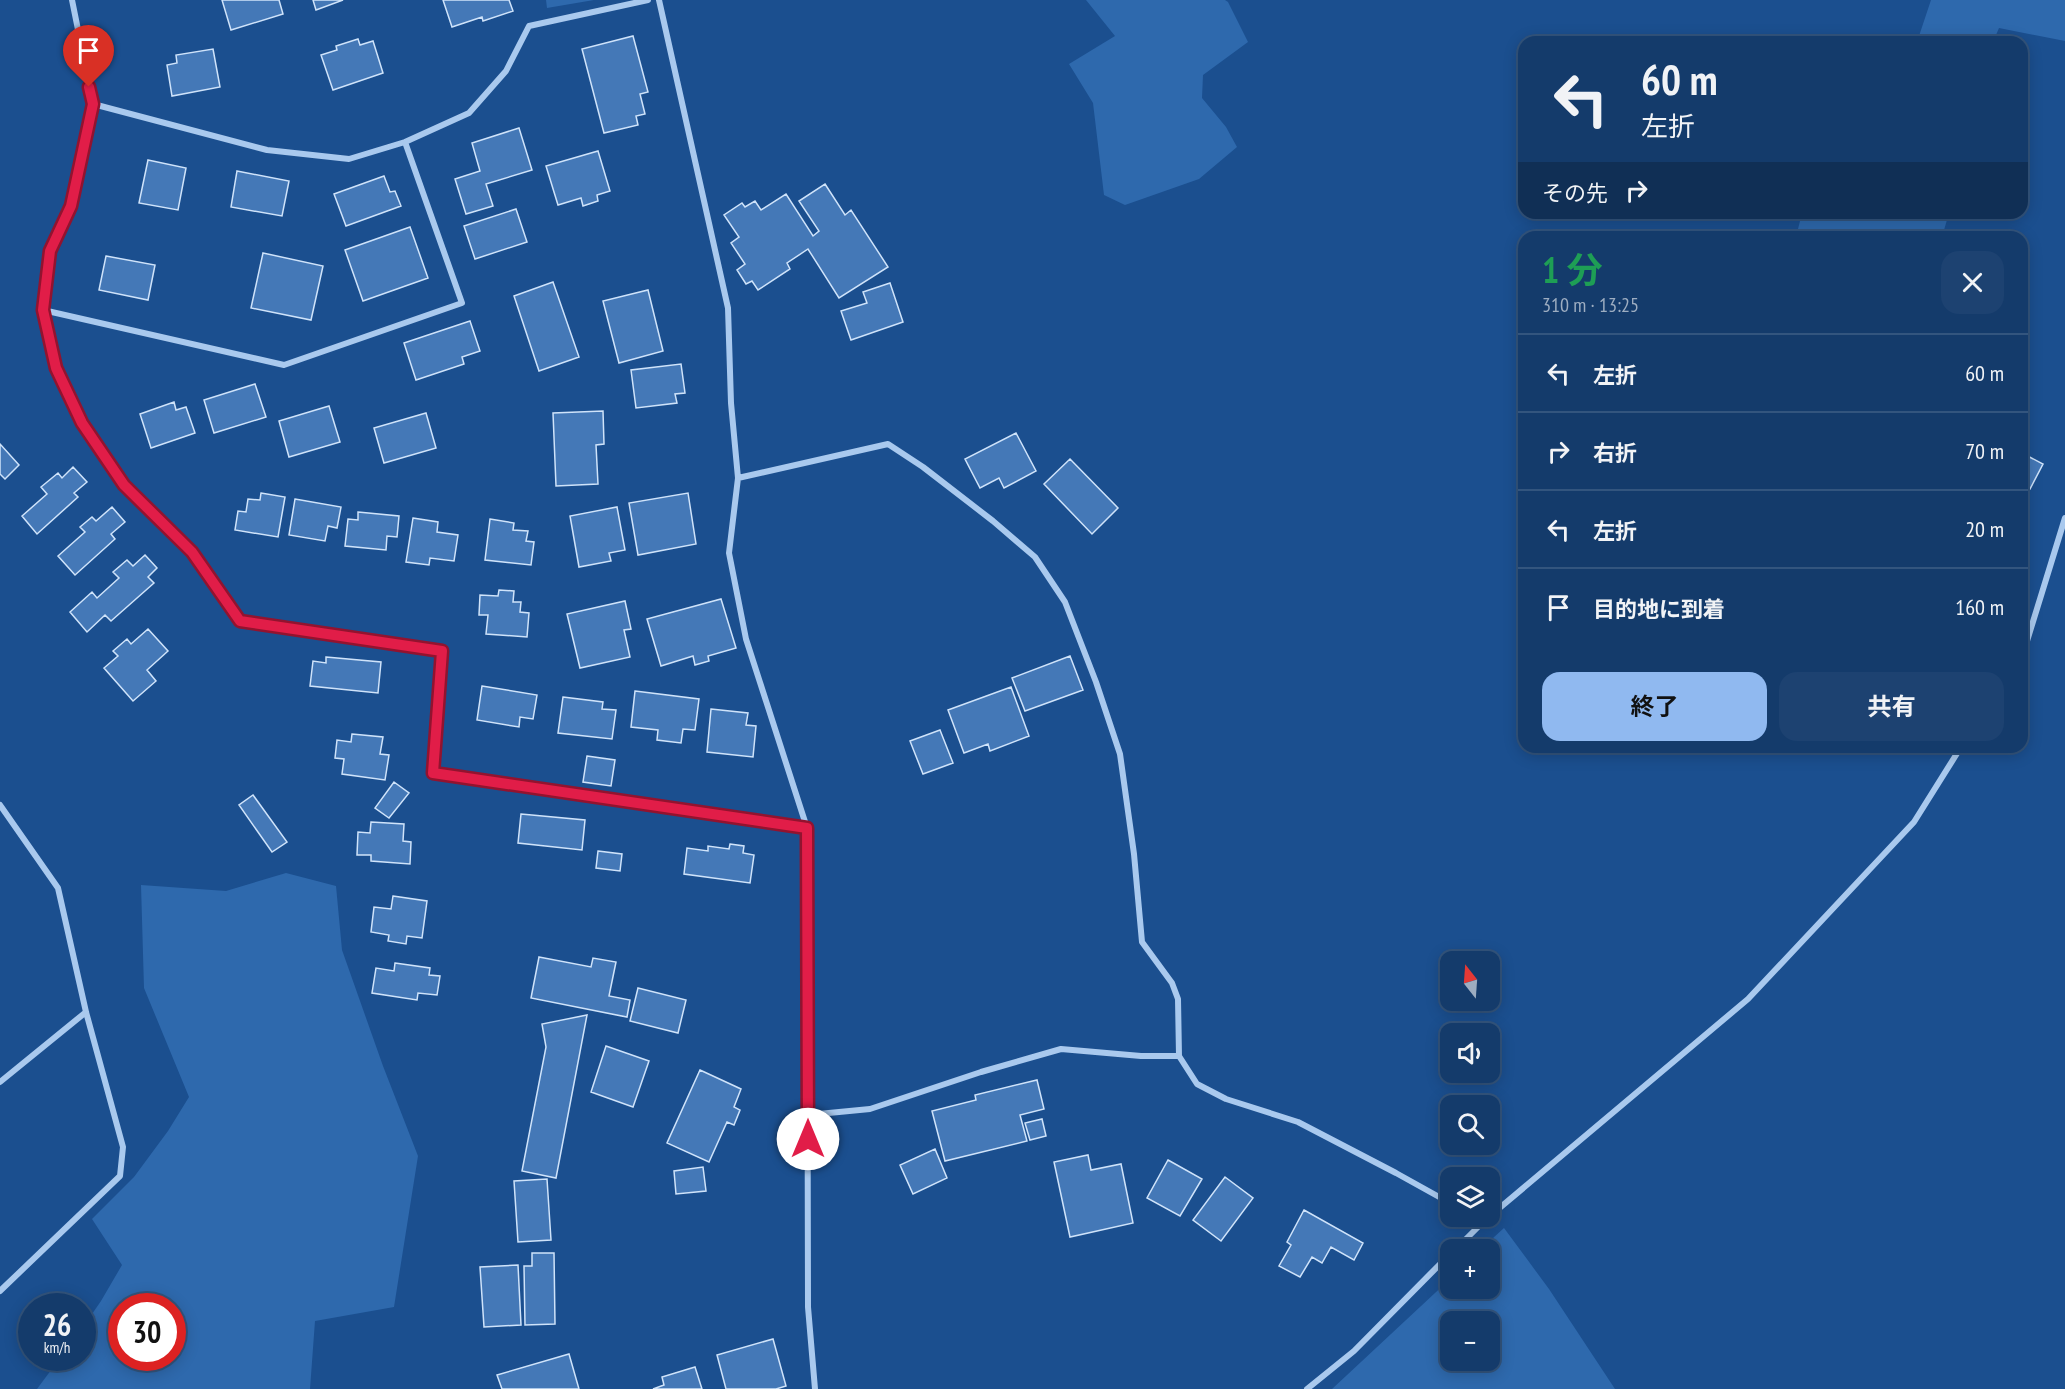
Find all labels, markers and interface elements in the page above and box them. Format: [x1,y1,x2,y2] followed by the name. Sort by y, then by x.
[63,25,114,87] pin
[72,34,105,67] icon: arrive
[1641,52,1718,107] text: 60 m
[1542,60,1620,138] icon: left
[1641,109,1695,143] text: 左折
[1620,174,1653,207] icon: right
[1542,179,1608,207] text: その先
[1542,246,1603,293] text: 1 分
[1941,251,2004,314] button: close
[1542,292,1639,318] text: 310 m · 13:25
[1542,357,1575,390] icon: left
[1965,359,2004,387] text: 60 m
[1593,361,1637,389] text: 左折
[1542,435,1575,468] icon: right
[1965,437,2004,465] text: 70 m
[1593,439,1637,467] text: 右折
[1542,513,1575,546] icon: left
[1965,515,2004,543] text: 20 m
[1593,517,1637,545] text: 左折
[1542,591,1575,624] icon: arrive
[1955,593,2004,621] text: 160 m
[1593,595,1725,623] text: 目的地に到着
[1542,672,1767,741] button: 終了
[1779,672,2004,741] button: 共有
[1440,951,1500,1011] north arrow
[1440,951,1500,1371] map controls
[1440,1023,1500,1083] button: sound
[1440,1095,1500,1155] button: search
[776,1107,840,1171] position arrow
[1440,1167,1500,1227] button: layers
[1440,1239,1500,1299] button: +
[108,1293,186,1371] speed limit sign: 30
[43,1305,71,1344] text: 26
[1440,1311,1500,1371] button: −
[44,1338,70,1357] text: km/h

